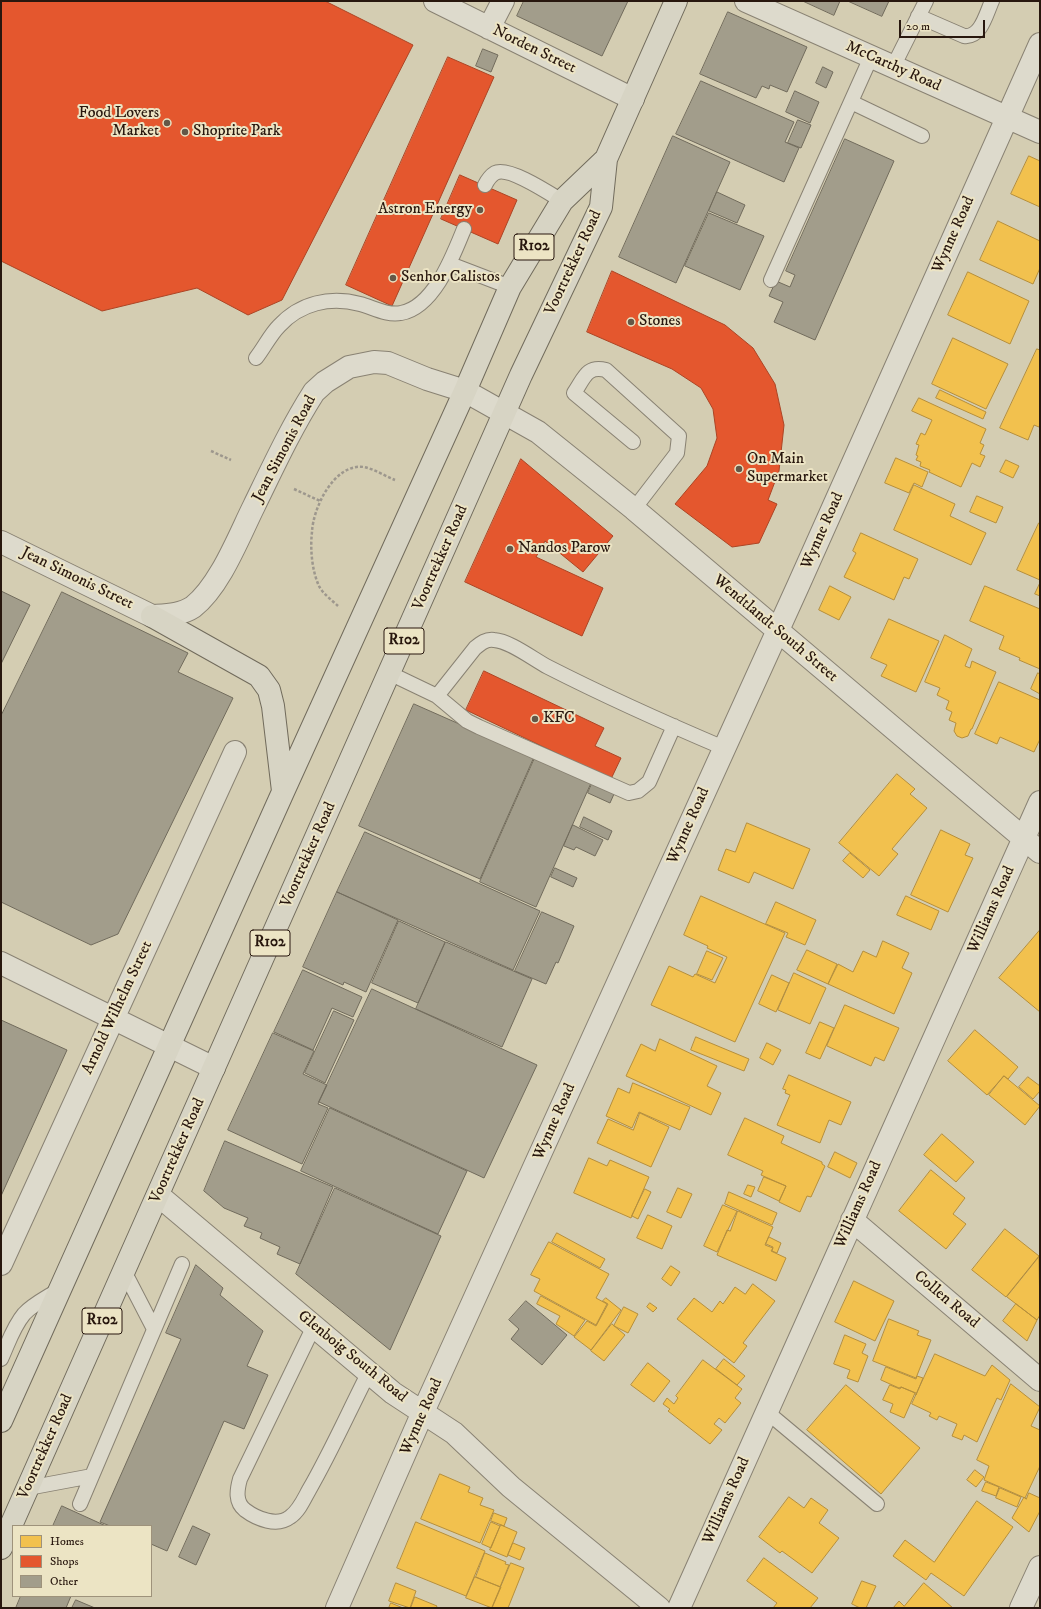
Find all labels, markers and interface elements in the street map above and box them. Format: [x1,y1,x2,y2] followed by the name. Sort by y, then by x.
[901,12,987,38] scale bar
[906,19,930,34] text: 20 m
[489,21,579,79] street label: Norden Street
[842,37,944,97] street label: McCarthy Road
[79,104,159,142] place label: Food Lovers Market
[162,118,172,128] marker: Food Lovers Market
[193,122,281,142] place label: Shoprite Park
[180,127,190,137] marker: Shoprite Park
[929,194,979,276] street label: Wynne Road
[378,200,472,220] place label: Astron Energy
[475,205,485,215] marker: Astron Energy
[541,208,607,318] street label: Voortrekker Road
[514,234,554,260] road number: R102
[401,268,500,288] place label: Senhor Calistos
[388,273,398,283] marker: Senhor Calistos
[639,312,681,332] place label: Stones
[626,317,636,327] marker: Stones
[249,392,321,506] street label: Jean Simonis Road
[747,450,828,488] place label: On Main Supermarket
[734,464,744,474] marker: On Main Supermarket
[798,490,848,572] street label: Wynne Road
[409,502,473,614] street label: Voortrekker Road
[518,539,610,559] place label: Nandos Parow
[18,543,136,615] street label: Jean Simonis Street
[505,544,515,554] marker: Nandos Parow
[709,571,841,687] street label: Wendtlandt South Street
[384,628,424,654] road number: R102
[543,709,575,729] place label: KFC
[530,714,540,724] marker: KFC
[664,785,714,867] street label: Wynne Road
[277,799,341,911] street label: Voortrekker Road
[964,864,1020,956] street label: Williams Road
[250,930,290,956] road number: R102
[79,938,157,1078] street label: Arnold Wilhelm Street
[530,1081,580,1163] street label: Wynne Road
[146,1095,210,1207] street label: Voortrekker Road
[831,1159,887,1251] street label: Williams Road
[909,1267,983,1333] street label: Collen Road
[293,1307,411,1407] street label: Glenboig South Road
[82,1308,122,1334] road number: R102
[397,1376,447,1458] street label: Wynne Road
[14,1391,78,1503] street label: Voortrekker Road
[699,1455,755,1547] street label: Williams Road
[12,1525,152,1597] legend
[50,1534,84,1549] text: Homes
[50,1554,78,1569] text: Shops
[50,1574,78,1589] text: Other

